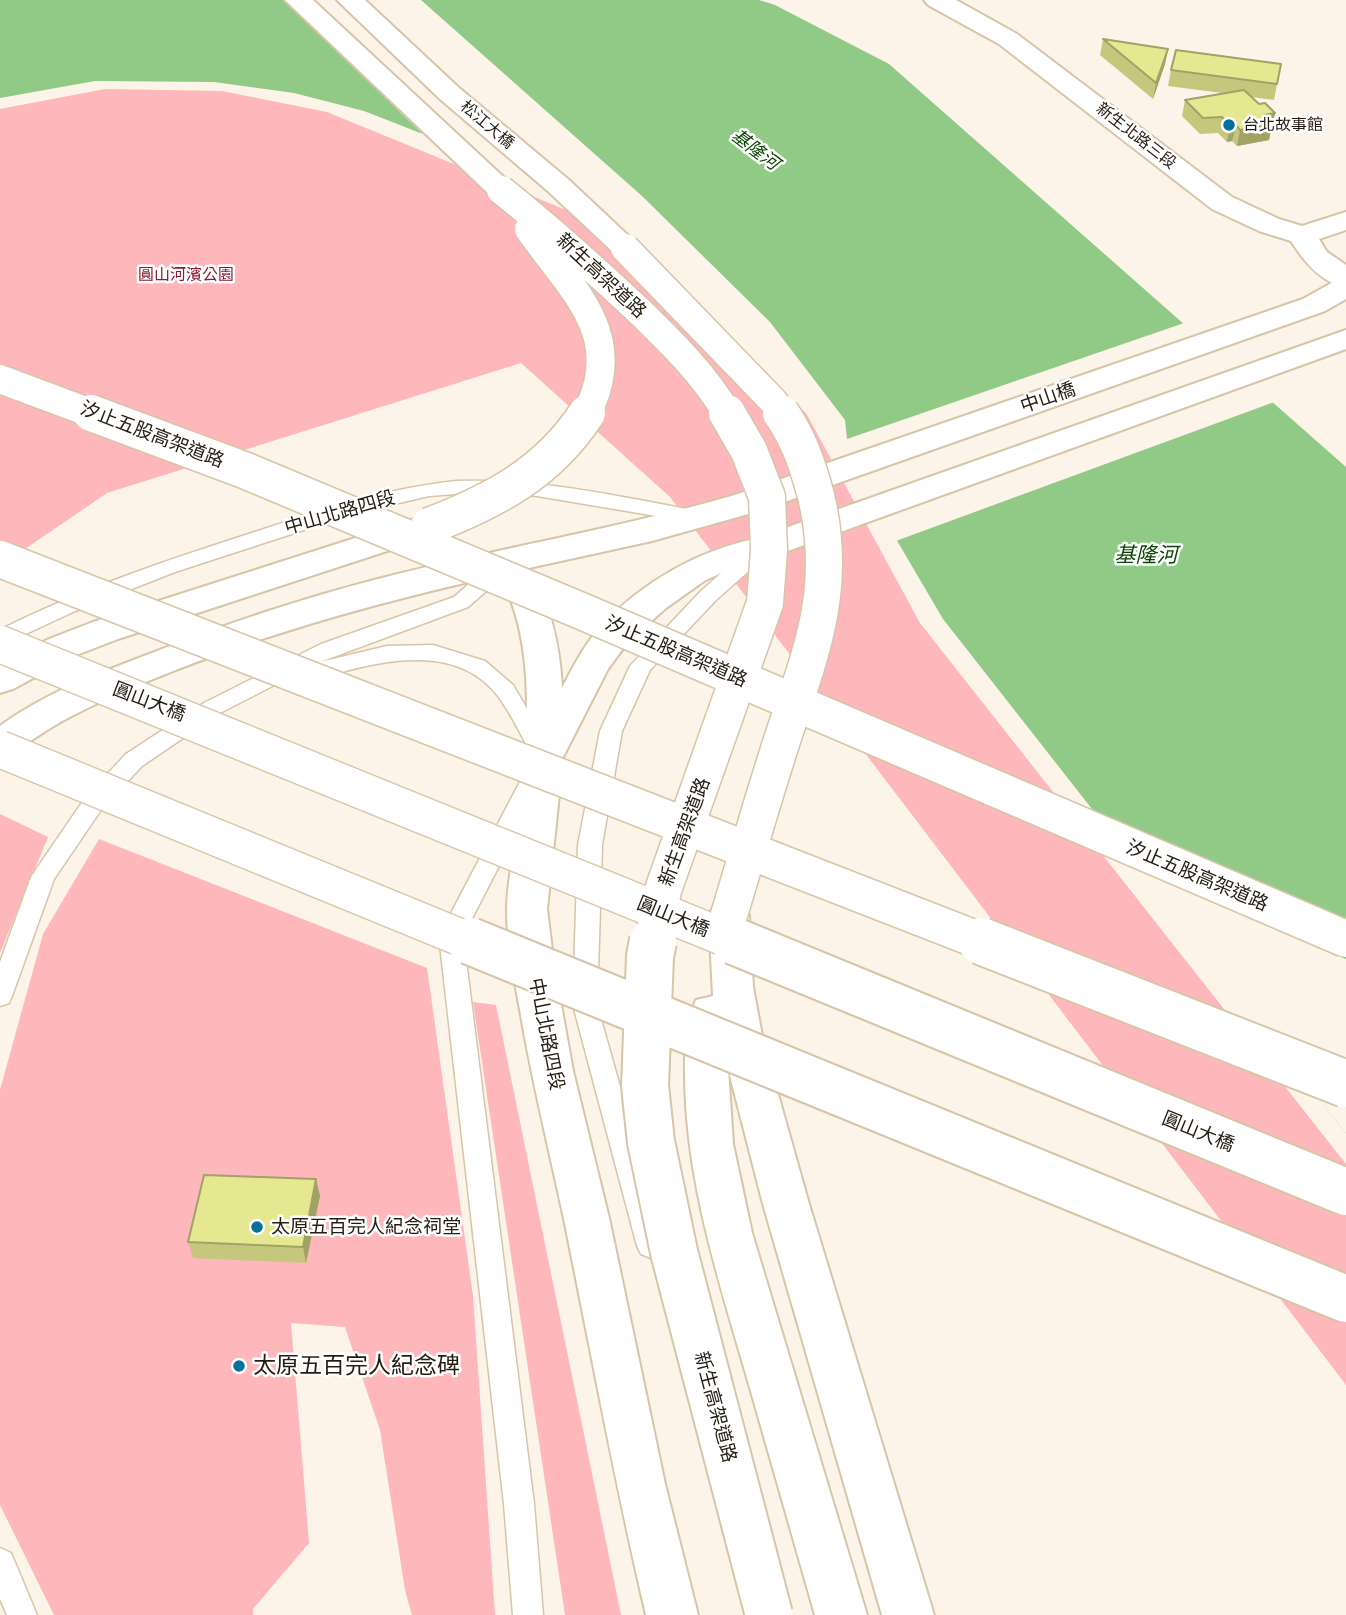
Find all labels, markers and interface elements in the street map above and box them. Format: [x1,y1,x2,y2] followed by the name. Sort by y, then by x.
[456,97,518,153] street label: 松江大橋
[1092,99,1180,173] street label: 新生北路三段
[1243,115,1323,135] place label: 台北故事館
[1221,117,1237,133] marker: 台北故事館
[727,125,783,175] water label: 基隆河
[552,229,650,323] street label: 新生高架道路
[138,265,234,285] park label: 圓山河濱公園
[1017,378,1079,418] street label: 中山橋
[77,397,227,473] street label: 汐止五股高架道路
[282,486,398,540] street label: 中山北路四段
[1115,543,1177,569] water label: 基隆河
[602,612,750,692] street label: 汐止五股高架道路
[109,678,189,726] street label: 圓山大橋
[655,775,715,889] street label: 新生高架道路
[1123,836,1271,916] street label: 汐止五股高架道路
[633,892,713,942] street label: 圓山大橋
[524,976,568,1092] street label: 中山北路四段
[1158,1107,1238,1157] street label: 圓山大橋
[271,1216,461,1238] place label: 太原五百完人紀念祠堂
[249,1219,265,1235] marker: 太原五百完人紀念祠堂
[689,1349,741,1465] street label: 新生高架道路
[253,1352,460,1380] place label: 太原五百完人紀念碑
[231,1358,247,1374] marker: 太原五百完人紀念碑

